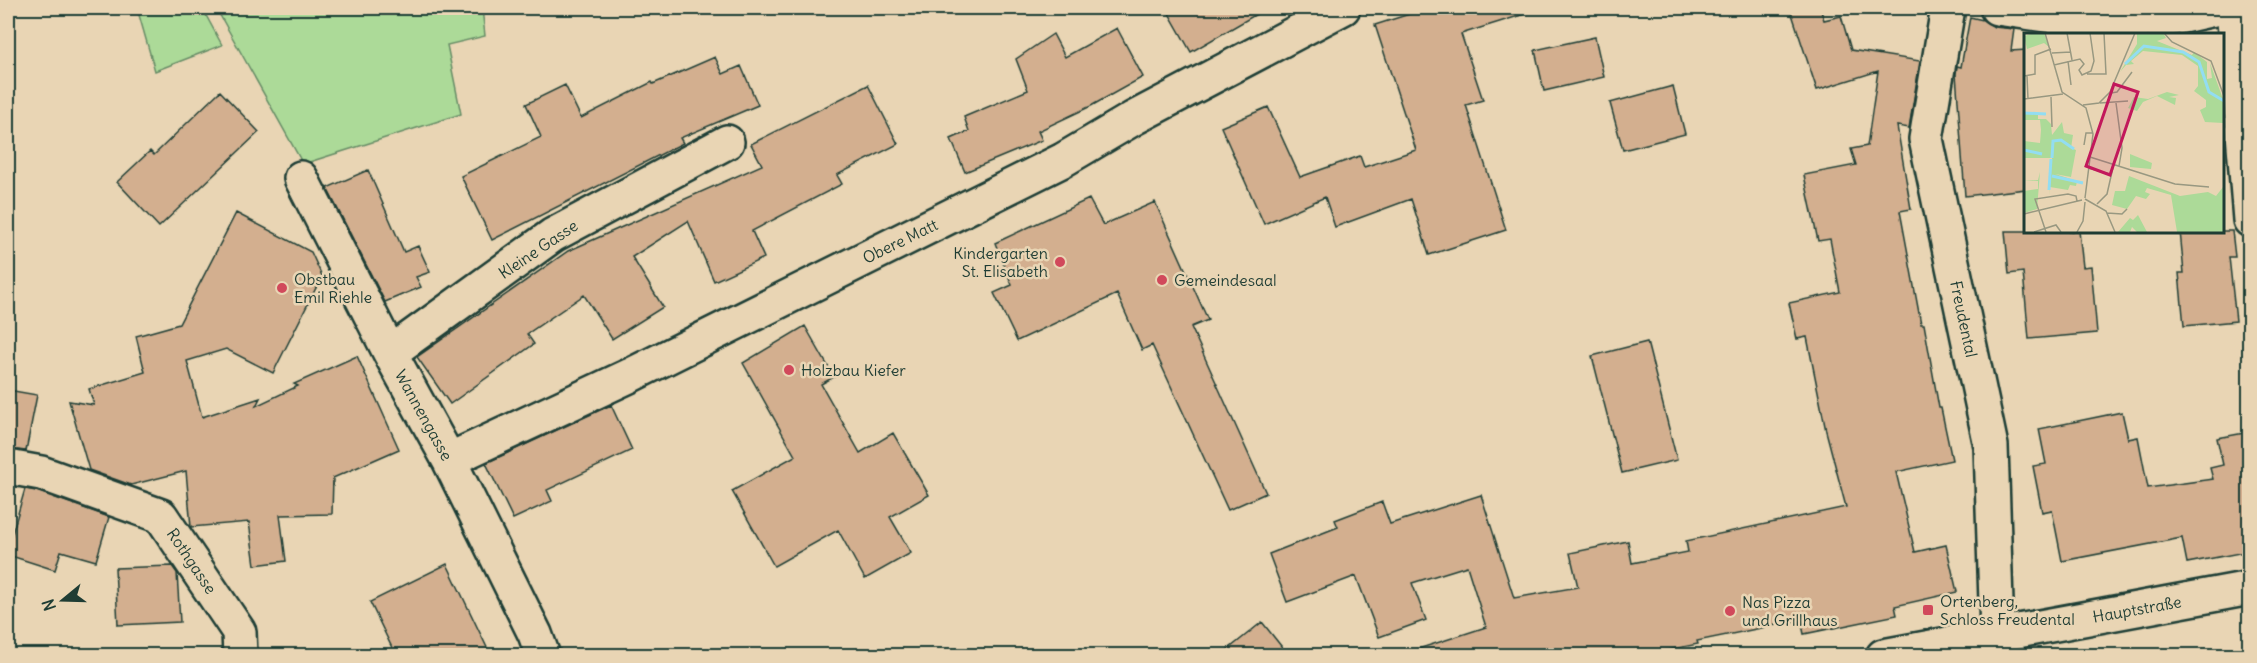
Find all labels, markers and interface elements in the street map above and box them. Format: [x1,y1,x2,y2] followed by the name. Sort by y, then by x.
[2024,33,2224,232] inset map
[859,214,941,268] street label: Obere Matt
[495,215,581,283] street label: Kleine Gasse
[953,243,1048,281] place label: Kindergarten St. Elisabeth
[1053,255,1067,269] marker: Kindergarten St. Elisabeth
[294,269,372,307] place label: Obstbau Emil Riehle
[1174,270,1277,290] place label: Gemeindesaal
[1155,273,1169,287] marker: Gemeindesaal
[1946,279,1982,359] street label: Freudental
[275,281,289,295] marker: Obstbau Emil Riehle
[801,360,906,380] place label: Holzbau Kiefer
[782,363,796,377] marker: Holzbau Kiefer
[391,366,457,464] street label: Wannengasse
[163,524,221,598] street label: Rothgasse
[33,570,93,630] north arrow
[1940,591,2075,629] place label: Ortenberg, Schloss Freudental
[2091,591,2183,627] street label: Hauptstraße
[1742,592,1838,630] place label: Nas Pizza und Grillhaus
[38,596,60,613] text: N
[1921,603,1935,617] marker: Ortenberg, Schloss Freudental
[1723,604,1737,618] marker: Nas Pizza und Grillhaus

